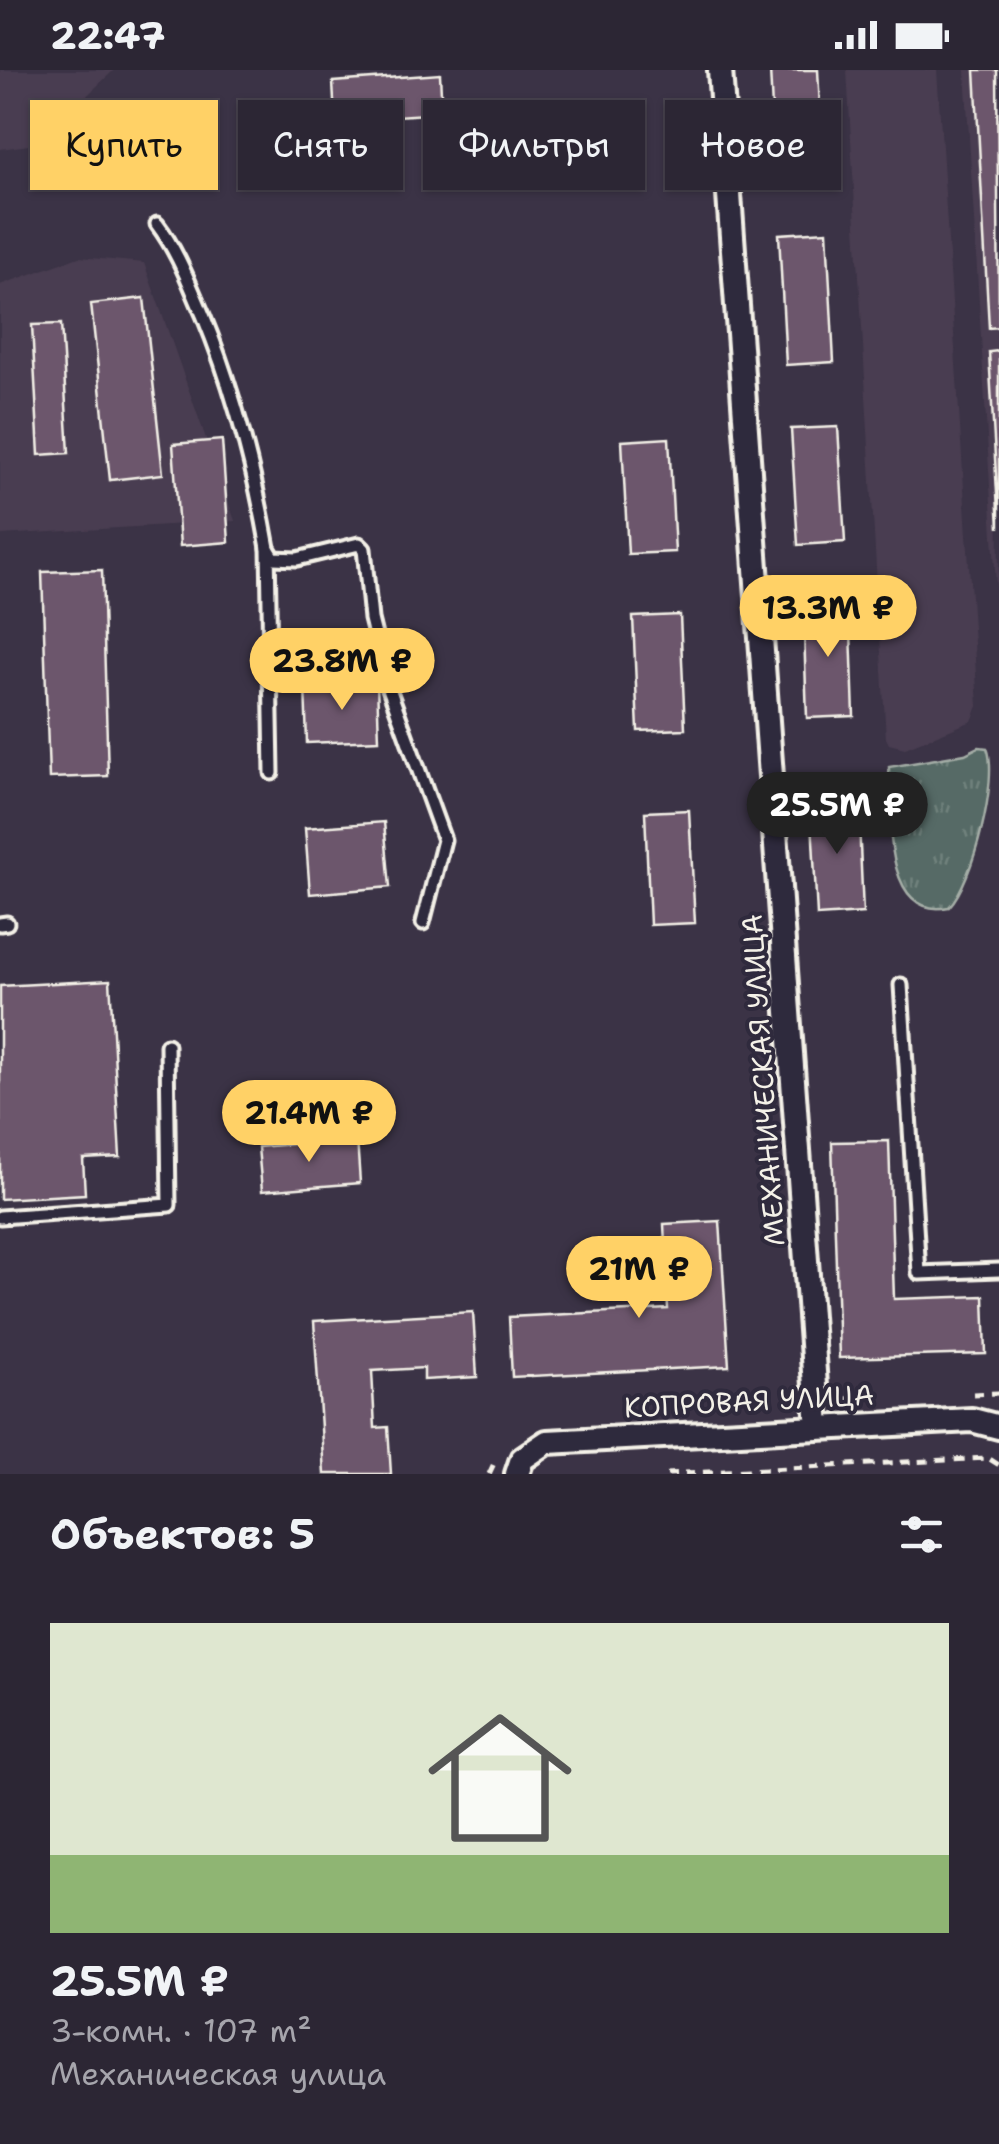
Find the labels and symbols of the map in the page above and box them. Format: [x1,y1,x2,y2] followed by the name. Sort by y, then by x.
[736,575,920,660] pin: 13.3M ₽
[250,628,434,713] pin: 23.8M ₽
[745,772,929,857] pin: 25.5M ₽
[732,913,794,1247] street label: МЕХАНИЧЕСКАЯ УЛИЦА
[217,1080,401,1165] pin: 21.4M ₽
[569,1236,709,1321] pin: 21M ₽
[623,1375,875,1427] street label: КОПРОВАЯ УЛИЦА

